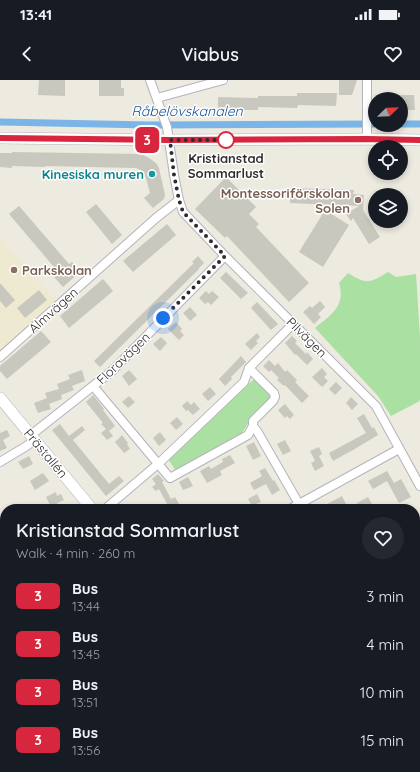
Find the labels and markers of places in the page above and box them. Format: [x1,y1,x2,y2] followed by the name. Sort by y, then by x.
[217,131,235,149] marker: Kristianstad Sommarlust
[188,150,264,181] place label: Kristianstad Sommarlust
[42,166,144,182] place label: Kinesiska muren
[147,169,157,179] marker: Kinesiska muren
[221,185,350,216] place label: Montessoriförskolan Solen
[353,195,363,205] marker: Montessoriförskolan Solen
[22,262,92,278] place label: Parkskolan
[9,265,19,275] marker: Parkskolan

